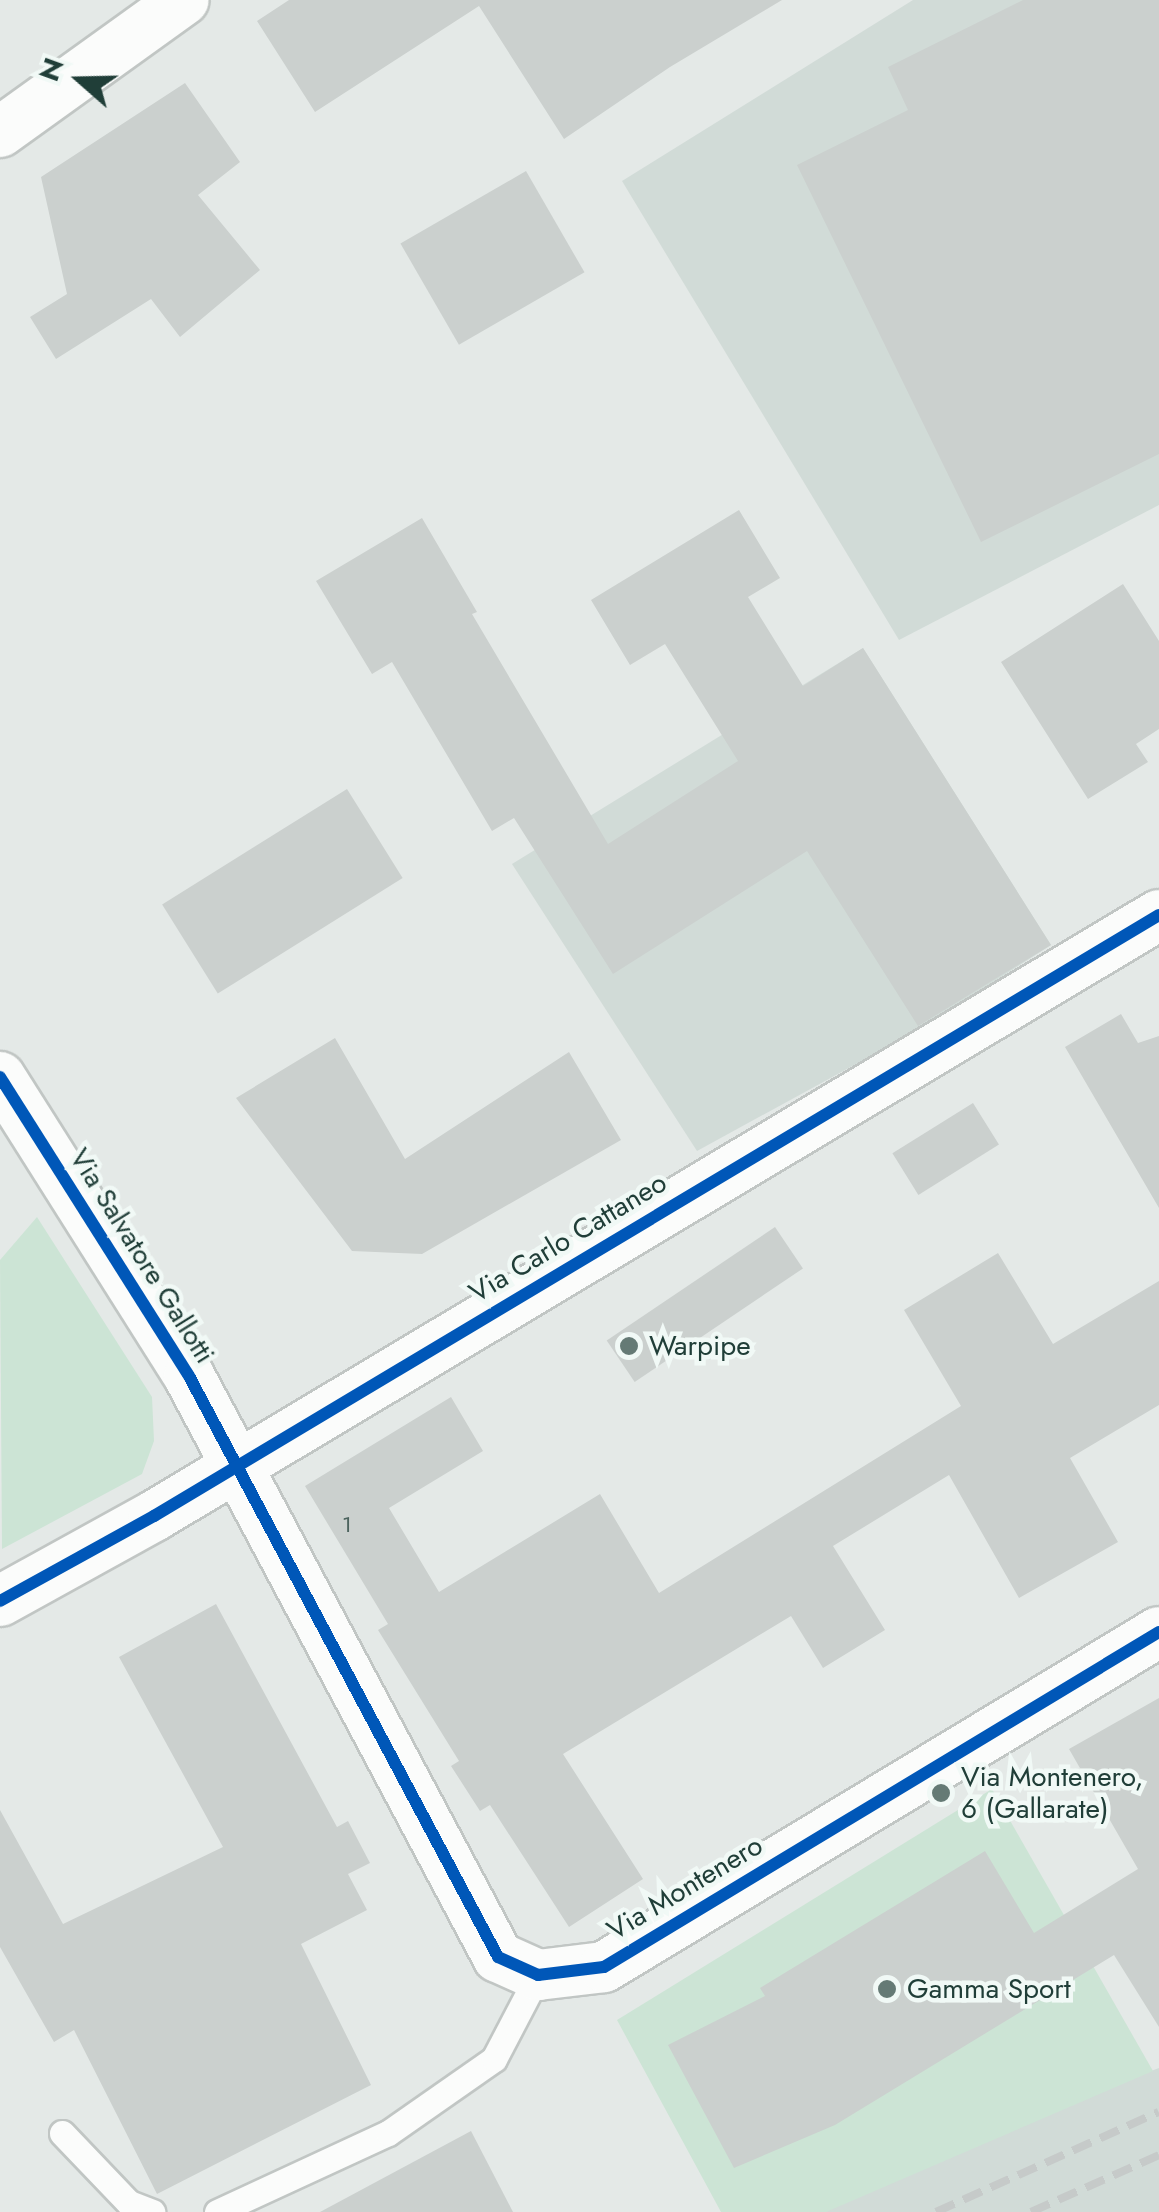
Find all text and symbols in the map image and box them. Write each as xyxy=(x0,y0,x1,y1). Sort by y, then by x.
north arrow xyxy=(30,30,130,130)
text: N xyxy=(28,52,74,87)
street label: Via Salvatore Gallotti xyxy=(62,1142,222,1370)
street label: Via Carlo Cattaneo xyxy=(463,1166,673,1310)
place label: Warpipe xyxy=(649,1329,751,1363)
marker: Warpipe xyxy=(618,1335,640,1357)
house number: 1 xyxy=(342,1512,352,1538)
place label: Via Montenero, 6 (Gallarate) xyxy=(961,1760,1143,1826)
marker: Via Montenero, 6 (Gallarate) xyxy=(930,1782,952,1804)
street label: Via Montenero xyxy=(601,1829,769,1947)
place label: Gamma Sport xyxy=(907,1972,1071,2006)
marker: Gamma Sport xyxy=(876,1978,898,2000)

